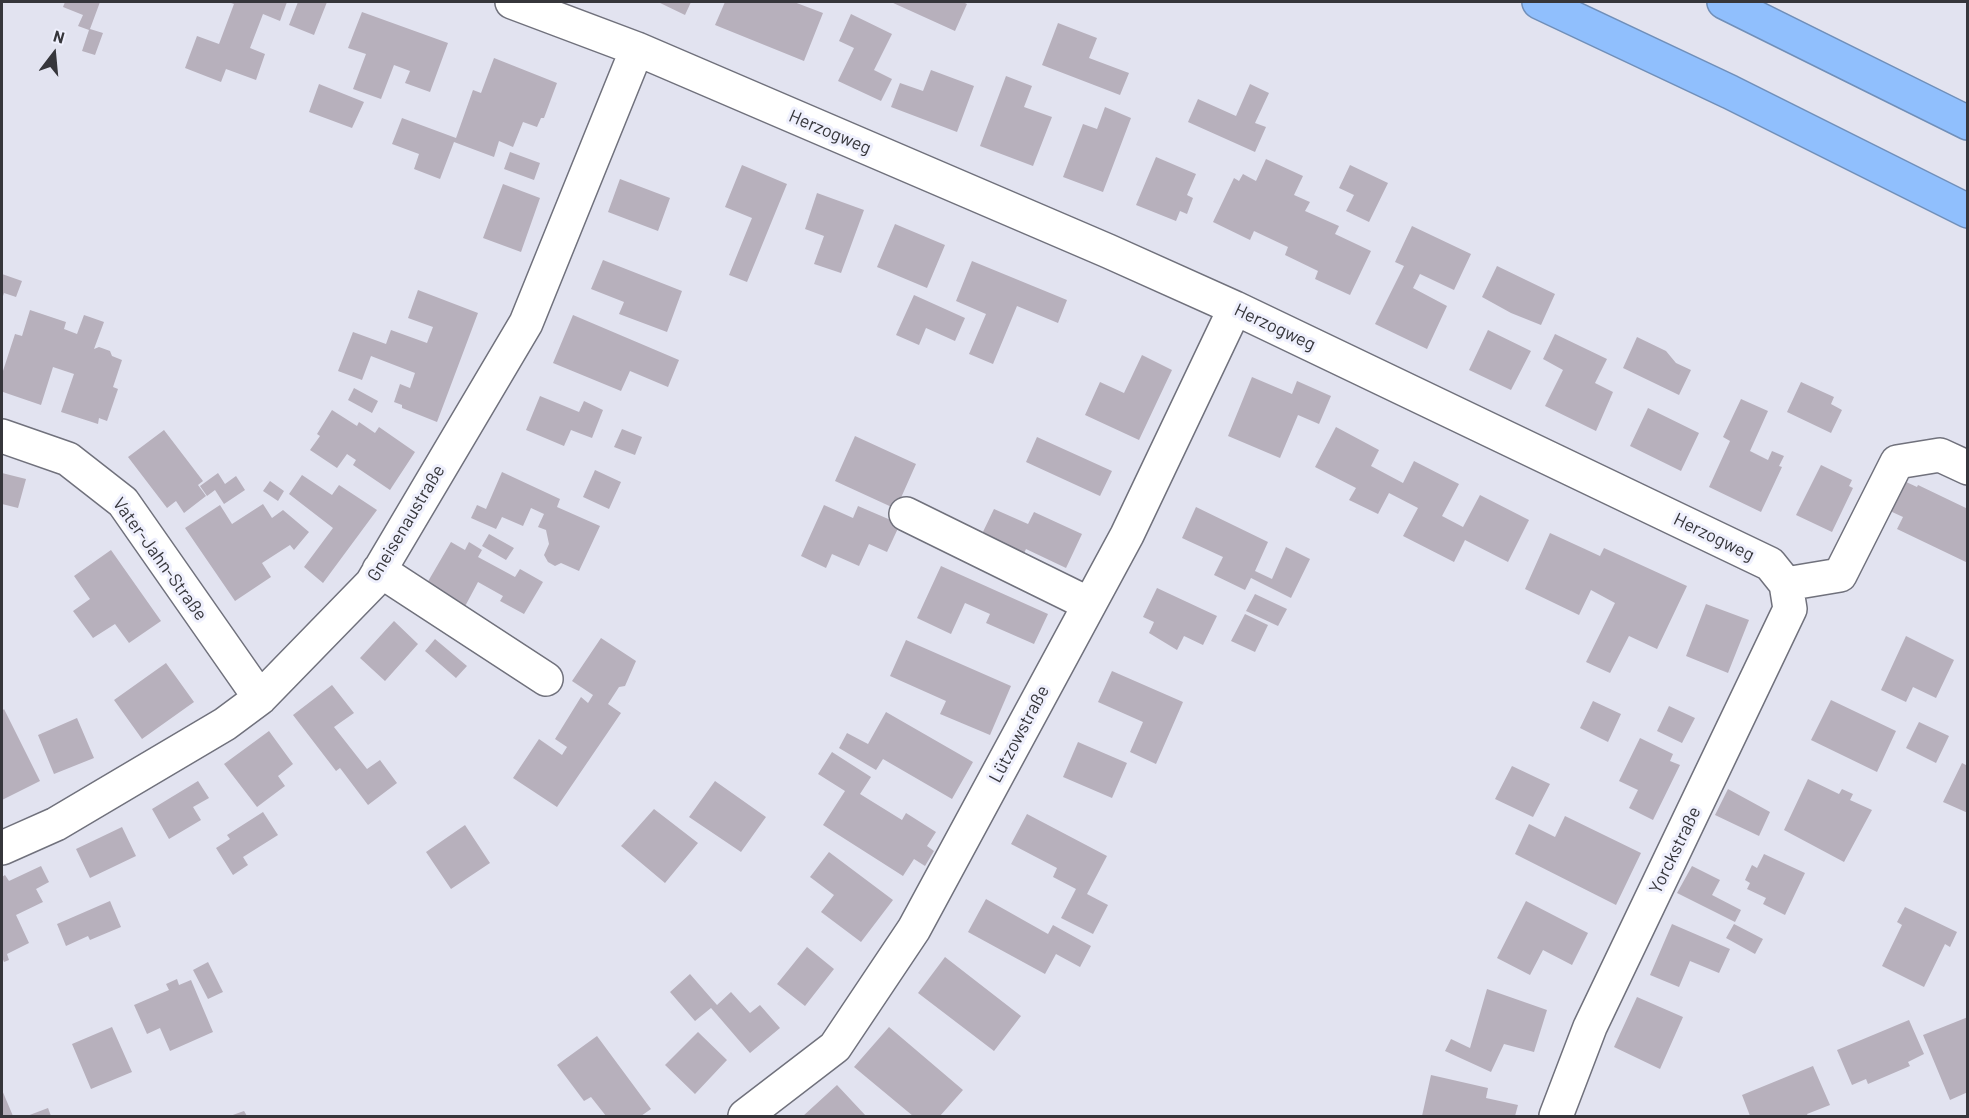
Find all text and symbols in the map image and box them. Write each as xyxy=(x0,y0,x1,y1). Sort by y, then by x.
north arrow xyxy=(24,24,84,84)
text: N xyxy=(51,26,67,47)
street label: Herzogweg xyxy=(786,105,874,159)
street label: Herzogweg xyxy=(1231,299,1319,355)
street label: Gneisenaustraße xyxy=(363,461,449,585)
street label: Vater-Jahn-Straße xyxy=(108,493,212,625)
street label: Herzogweg xyxy=(1670,508,1758,566)
street label: Lützowstraße xyxy=(984,682,1054,786)
street label: Yorckstraße xyxy=(1645,803,1705,897)

